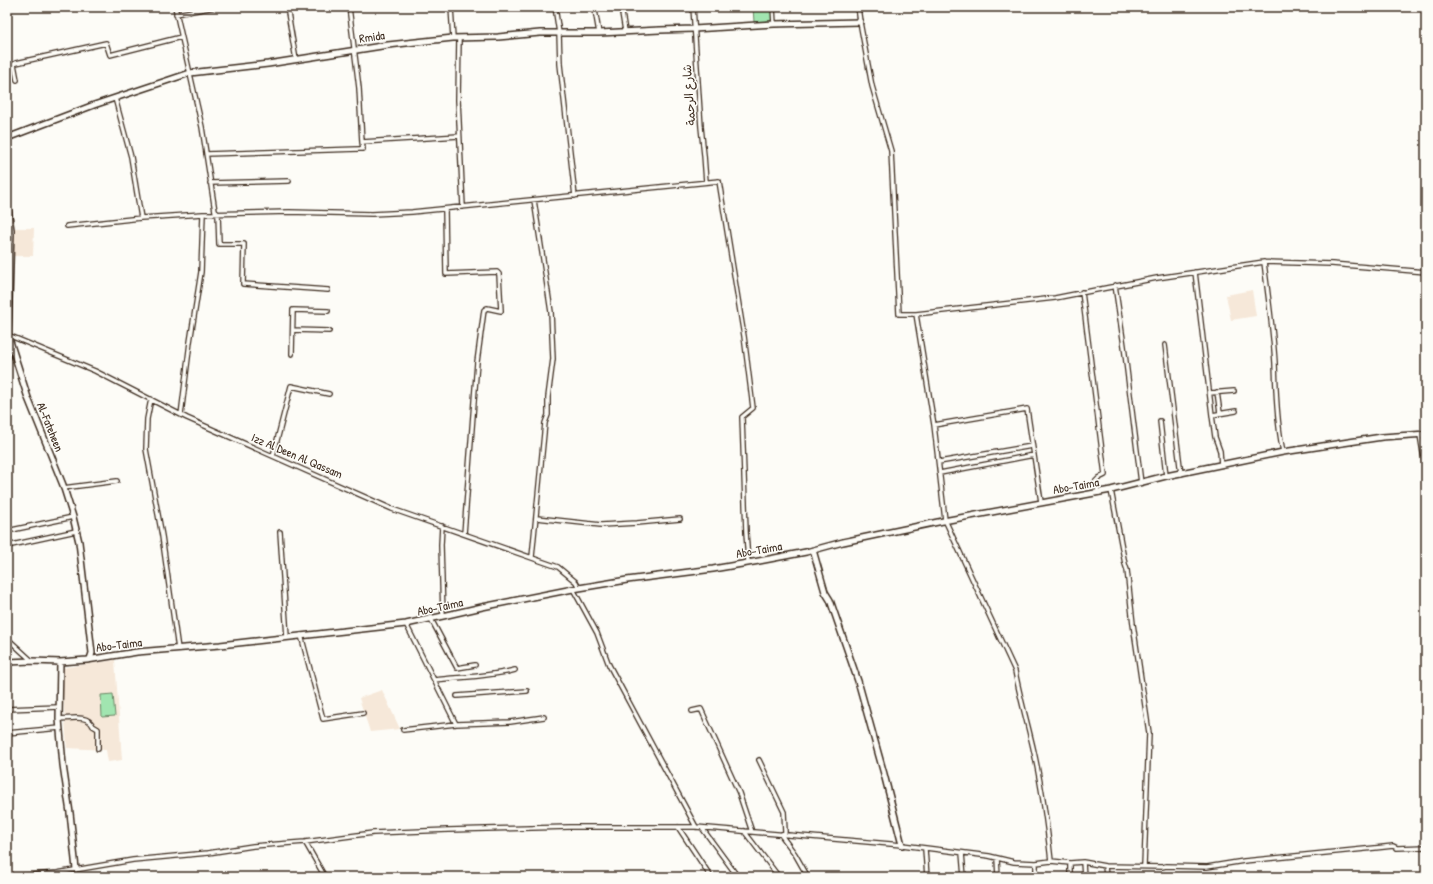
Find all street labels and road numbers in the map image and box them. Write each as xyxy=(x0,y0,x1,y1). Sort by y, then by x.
street label: Rmida xyxy=(358,26,386,47)
street label: شارع الرحمة xyxy=(678,64,700,126)
street label: Al-Fateheen xyxy=(33,400,68,454)
street label: Izz Al Deen Al Qassam xyxy=(249,429,345,482)
street label: Abo-Taima xyxy=(1052,473,1101,498)
street label: Abo-Taima xyxy=(735,537,784,562)
street label: Abo-Taima xyxy=(415,593,465,620)
street label: Abo-Taima xyxy=(95,633,143,656)

